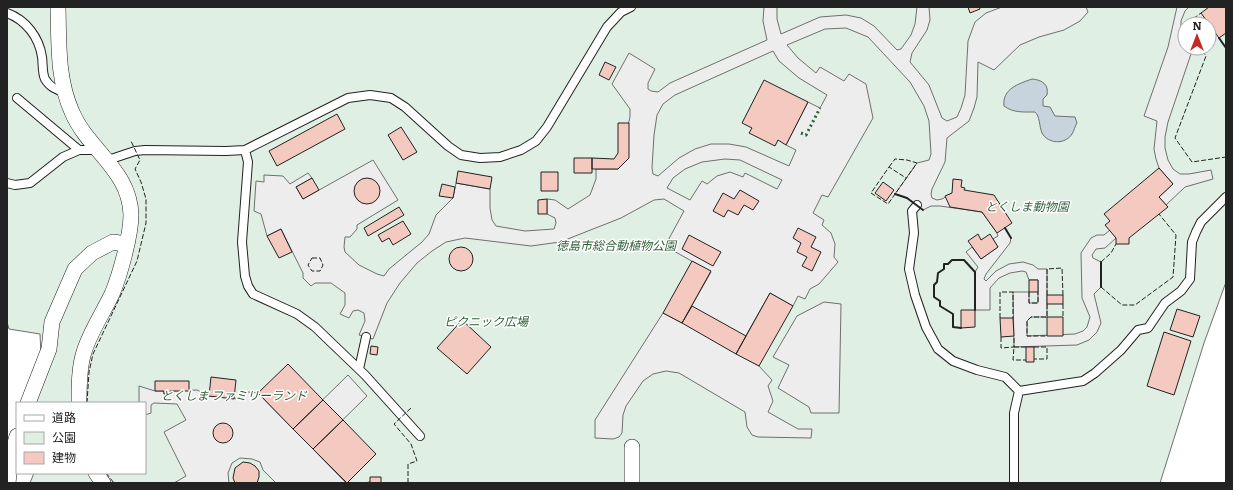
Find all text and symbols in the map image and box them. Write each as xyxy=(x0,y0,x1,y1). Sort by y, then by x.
north arrow xyxy=(1177,16,1217,56)
text: N xyxy=(1192,17,1202,33)
park label: とくしま動物園 xyxy=(985,197,1071,215)
park label: 徳島市総合動植物公園 xyxy=(556,236,678,254)
park label: ピクニック広場 xyxy=(444,312,530,330)
park label: とくしま ファミリーランド xyxy=(161,386,308,404)
legend xyxy=(16,402,146,474)
text: 道路 xyxy=(52,408,76,426)
text: 公園 xyxy=(52,428,76,446)
text: 建物 xyxy=(52,448,76,466)

